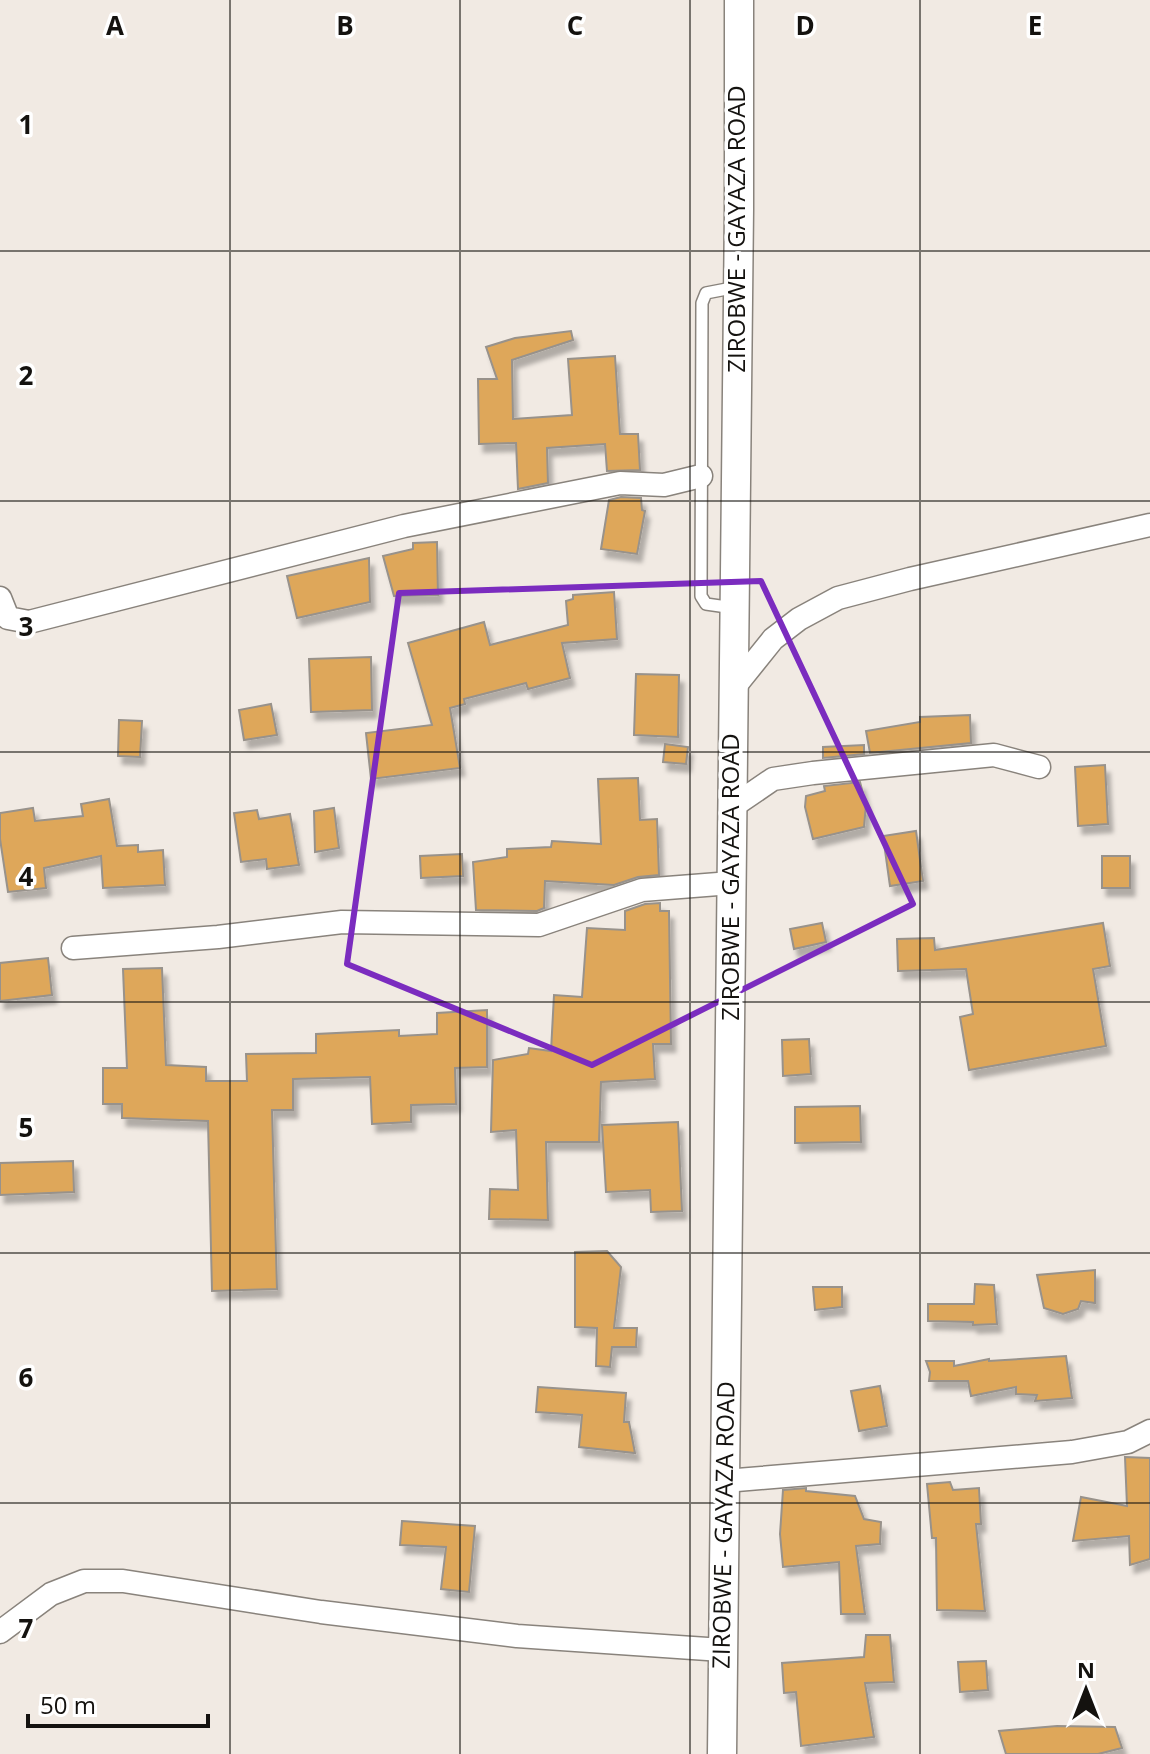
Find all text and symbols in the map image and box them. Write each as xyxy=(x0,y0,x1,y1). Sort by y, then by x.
text: A xyxy=(106,7,124,43)
text: B xyxy=(336,7,354,43)
text: C xyxy=(567,7,583,43)
text: D xyxy=(795,7,815,43)
text: E xyxy=(1028,7,1042,43)
street label: ZIROBWE - GAYAZA ROAD xyxy=(719,85,752,373)
text: 1 xyxy=(19,106,33,142)
text: 2 xyxy=(19,357,34,393)
text: 3 xyxy=(19,608,33,644)
street label: ZIROBWE - GAYAZA ROAD xyxy=(713,733,746,1021)
text: 4 xyxy=(19,858,34,894)
text: 5 xyxy=(19,1109,33,1145)
text: 6 xyxy=(19,1359,34,1395)
street label: ZIROBWE - GAYAZA ROAD xyxy=(703,1381,742,1669)
text: 7 xyxy=(19,1610,34,1646)
north arrow xyxy=(1046,1650,1126,1730)
text: N xyxy=(1077,1654,1095,1684)
scale bar xyxy=(28,1678,208,1728)
text: 50 m xyxy=(40,1688,96,1721)

